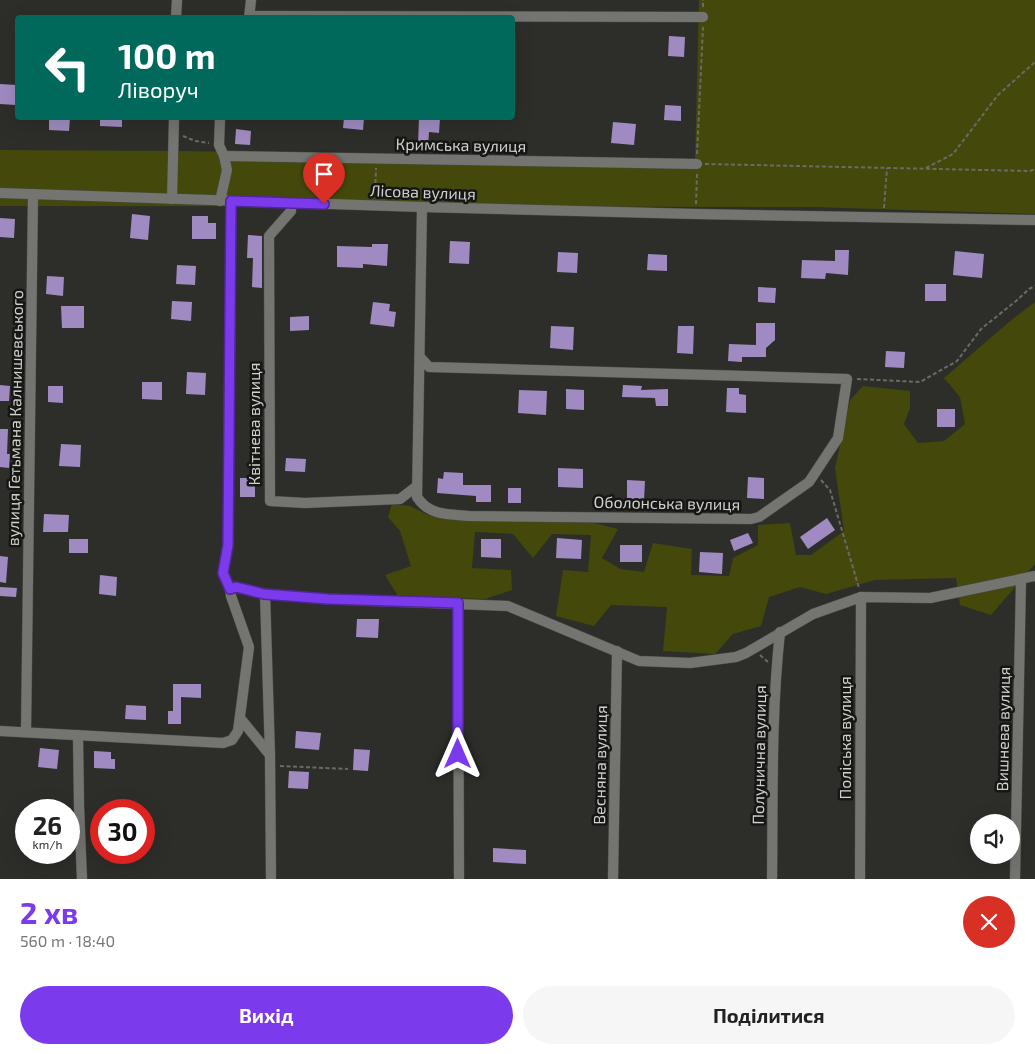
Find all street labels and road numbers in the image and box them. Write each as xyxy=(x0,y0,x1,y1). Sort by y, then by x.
street label: Кримська вулиця xyxy=(396,134,526,156)
street label: Лісова вулиця xyxy=(370,180,476,204)
street label: вулиця Гетьмана Калнишевського xyxy=(3,290,27,546)
street label: Квітнева вулиця xyxy=(244,363,264,485)
street label: Оболонська вулиця xyxy=(593,492,741,514)
street label: Вишнева вулиця xyxy=(992,666,1014,792)
street label: Поліська вулиця xyxy=(835,676,855,800)
street label: Полунична вулиця xyxy=(748,685,770,825)
street label: Весняна вулиця xyxy=(589,705,611,825)

